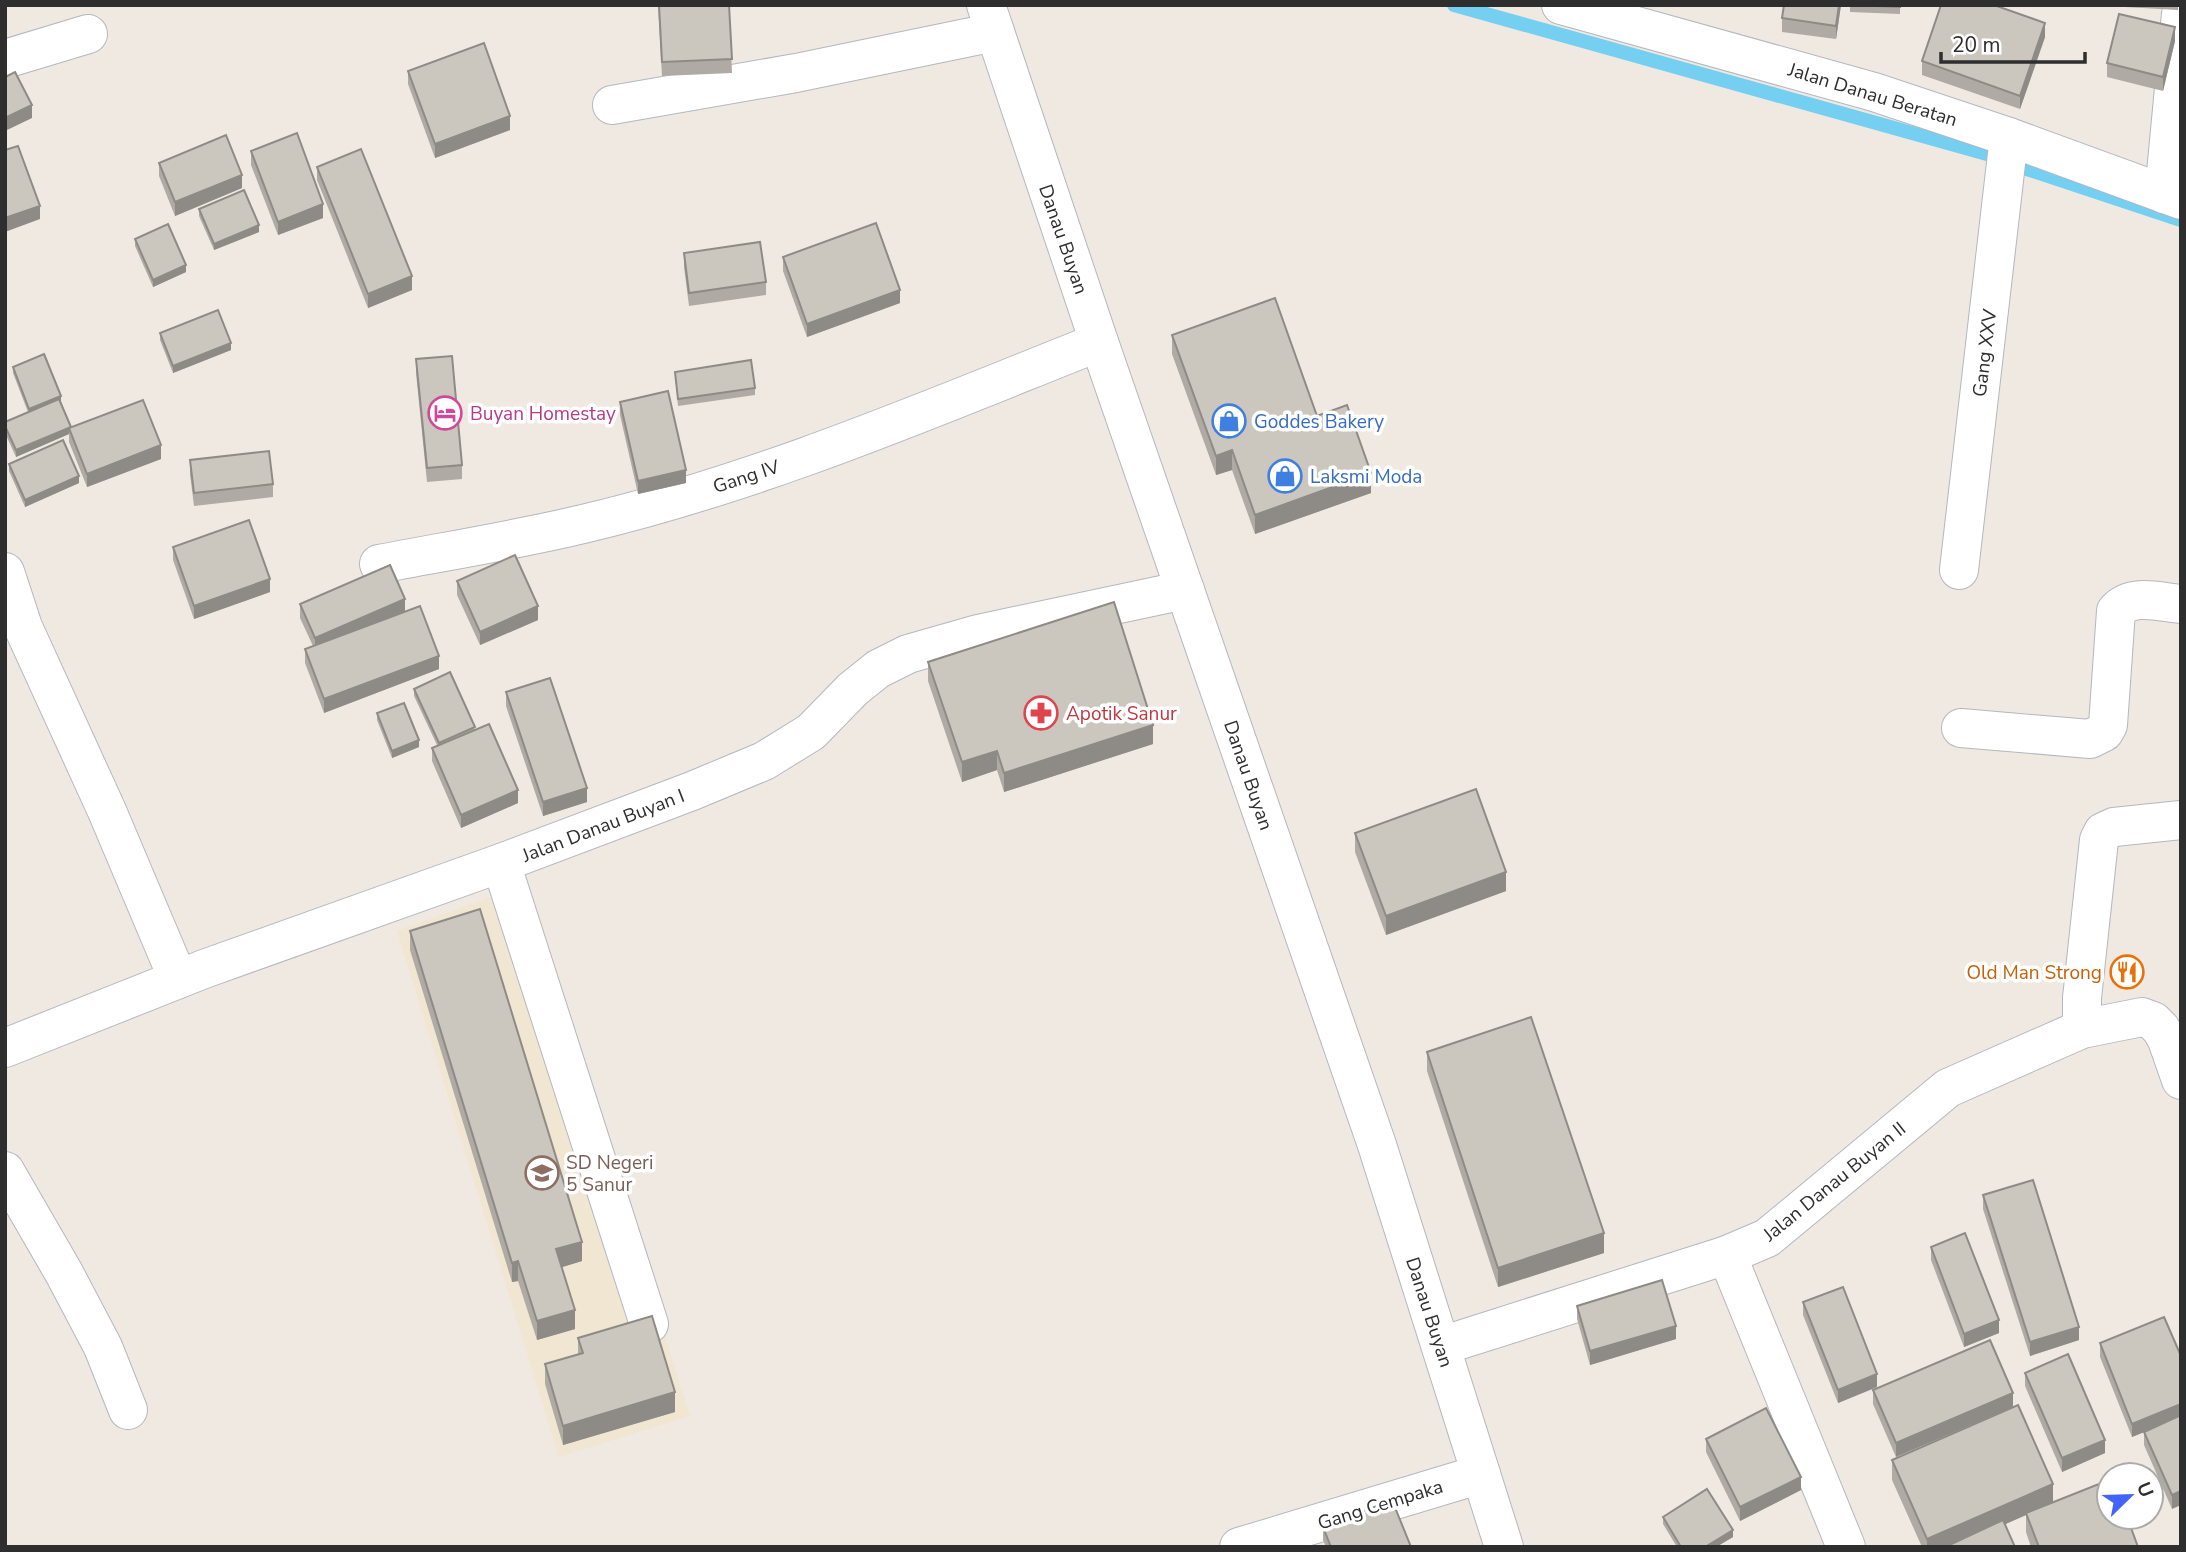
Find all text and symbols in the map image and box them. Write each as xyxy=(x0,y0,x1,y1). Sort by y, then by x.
scale bar xyxy=(1941,21,2084,65)
text: 20 m xyxy=(1952,31,2001,59)
street label: Jalan Danau Beratan xyxy=(1784,57,1960,133)
street label: Danau Buyan xyxy=(1032,181,1094,298)
street label: Gang XXV xyxy=(1967,307,2003,398)
hotel icon: Buyan Homestay xyxy=(426,394,464,432)
place label: Buyan Homestay xyxy=(470,401,616,427)
shop icon: Goddes Bakery xyxy=(1210,402,1248,440)
place label: Goddes Bakery xyxy=(1254,409,1384,435)
street label: Gang IV xyxy=(710,454,784,500)
shop icon: Laksmi Moda xyxy=(1266,457,1304,495)
place label: Laksmi Moda xyxy=(1310,464,1422,490)
pharmacy icon: Apotik Sanur xyxy=(1022,694,1060,732)
place label: Apotik Sanur xyxy=(1066,701,1177,727)
street label: Danau Buyan xyxy=(1217,717,1279,834)
street label: Jalan Danau Buyan I xyxy=(518,783,688,869)
restaurant icon: Old Man Strong xyxy=(2108,953,2146,991)
place label: Old Man Strong xyxy=(1966,960,2102,986)
street label: Jalan Danau Buyan II xyxy=(1757,1116,1911,1248)
place label: SD Negeri 5 Sanur xyxy=(566,1150,653,1198)
school or university icon: SD Negeri 5 Sanur xyxy=(523,1154,561,1192)
street label: Danau Buyan xyxy=(1399,1254,1459,1371)
north arrow xyxy=(2095,1461,2165,1531)
street label: Gang Cempaka xyxy=(1314,1474,1446,1536)
text: U xyxy=(2130,1478,2159,1501)

